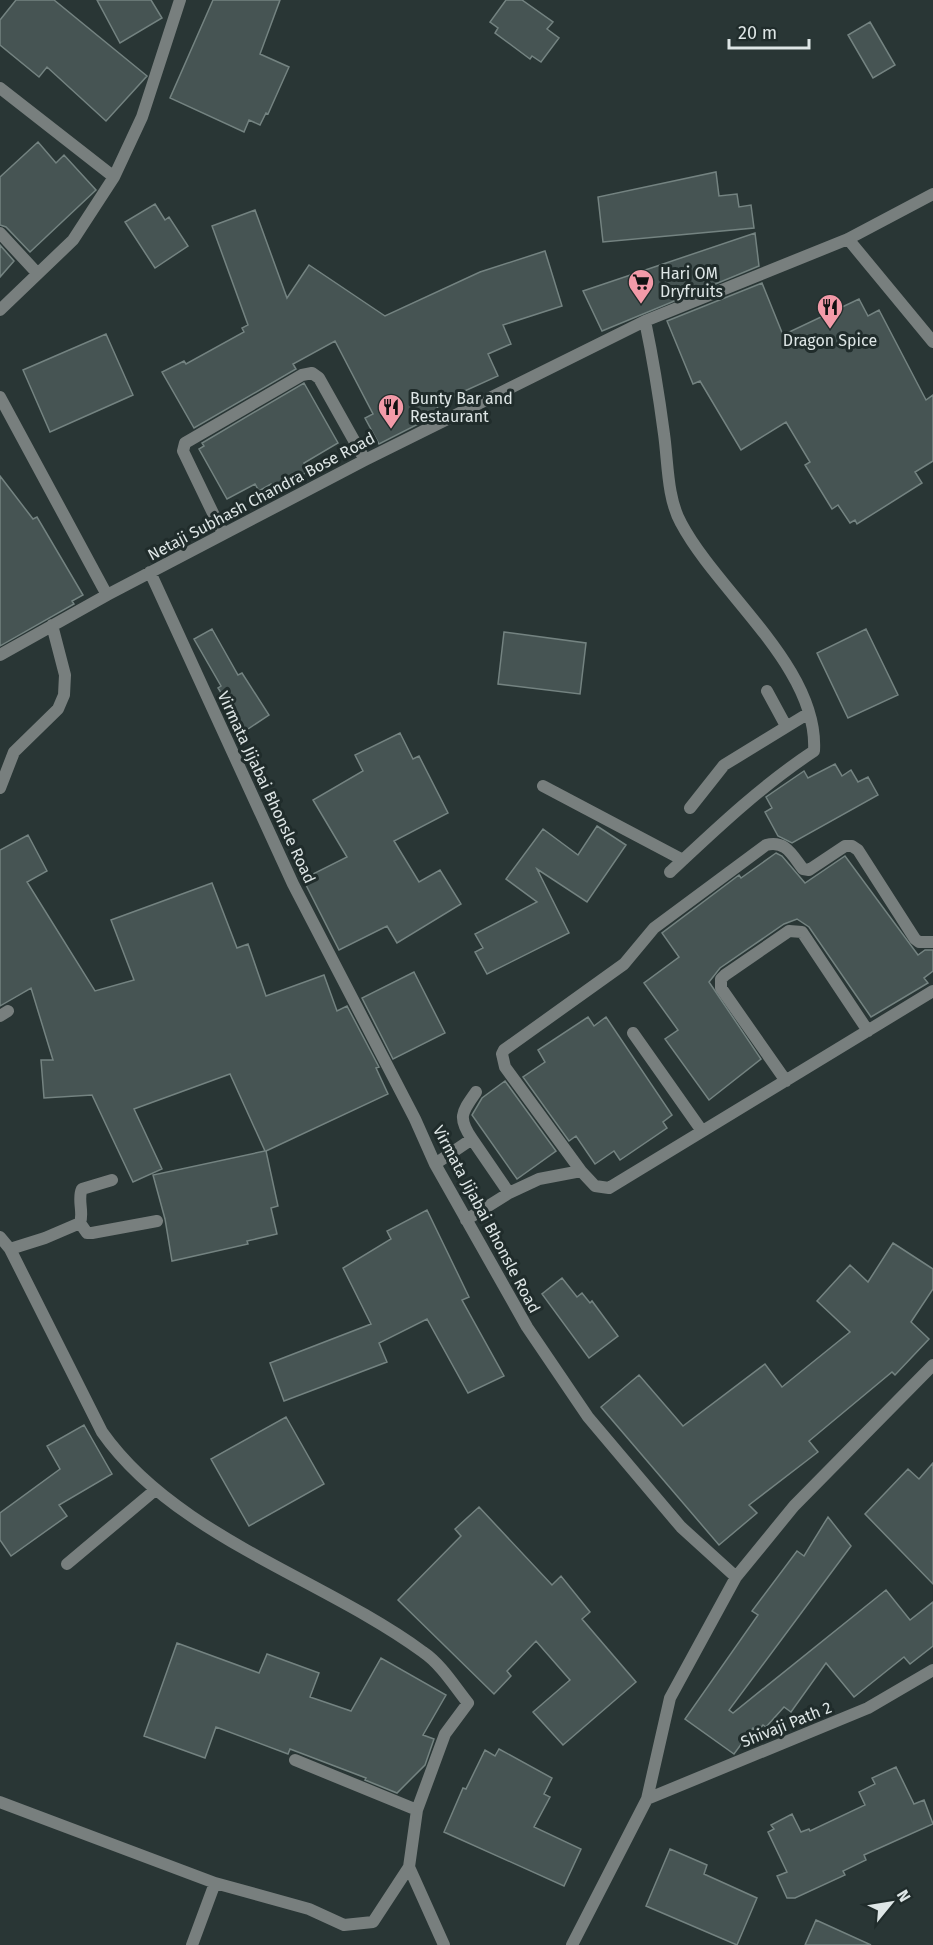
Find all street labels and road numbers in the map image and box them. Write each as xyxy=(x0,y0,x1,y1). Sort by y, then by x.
street label: Netaji Subhash Chandra Bose Road xyxy=(144,428,378,565)
street label: Virmata Jijabai Bhonsle Road xyxy=(214,688,319,886)
street label: Virmata Jijabai Bhonsle Road xyxy=(429,1122,544,1316)
street label: Shivaji Path 2 xyxy=(738,1698,835,1751)

